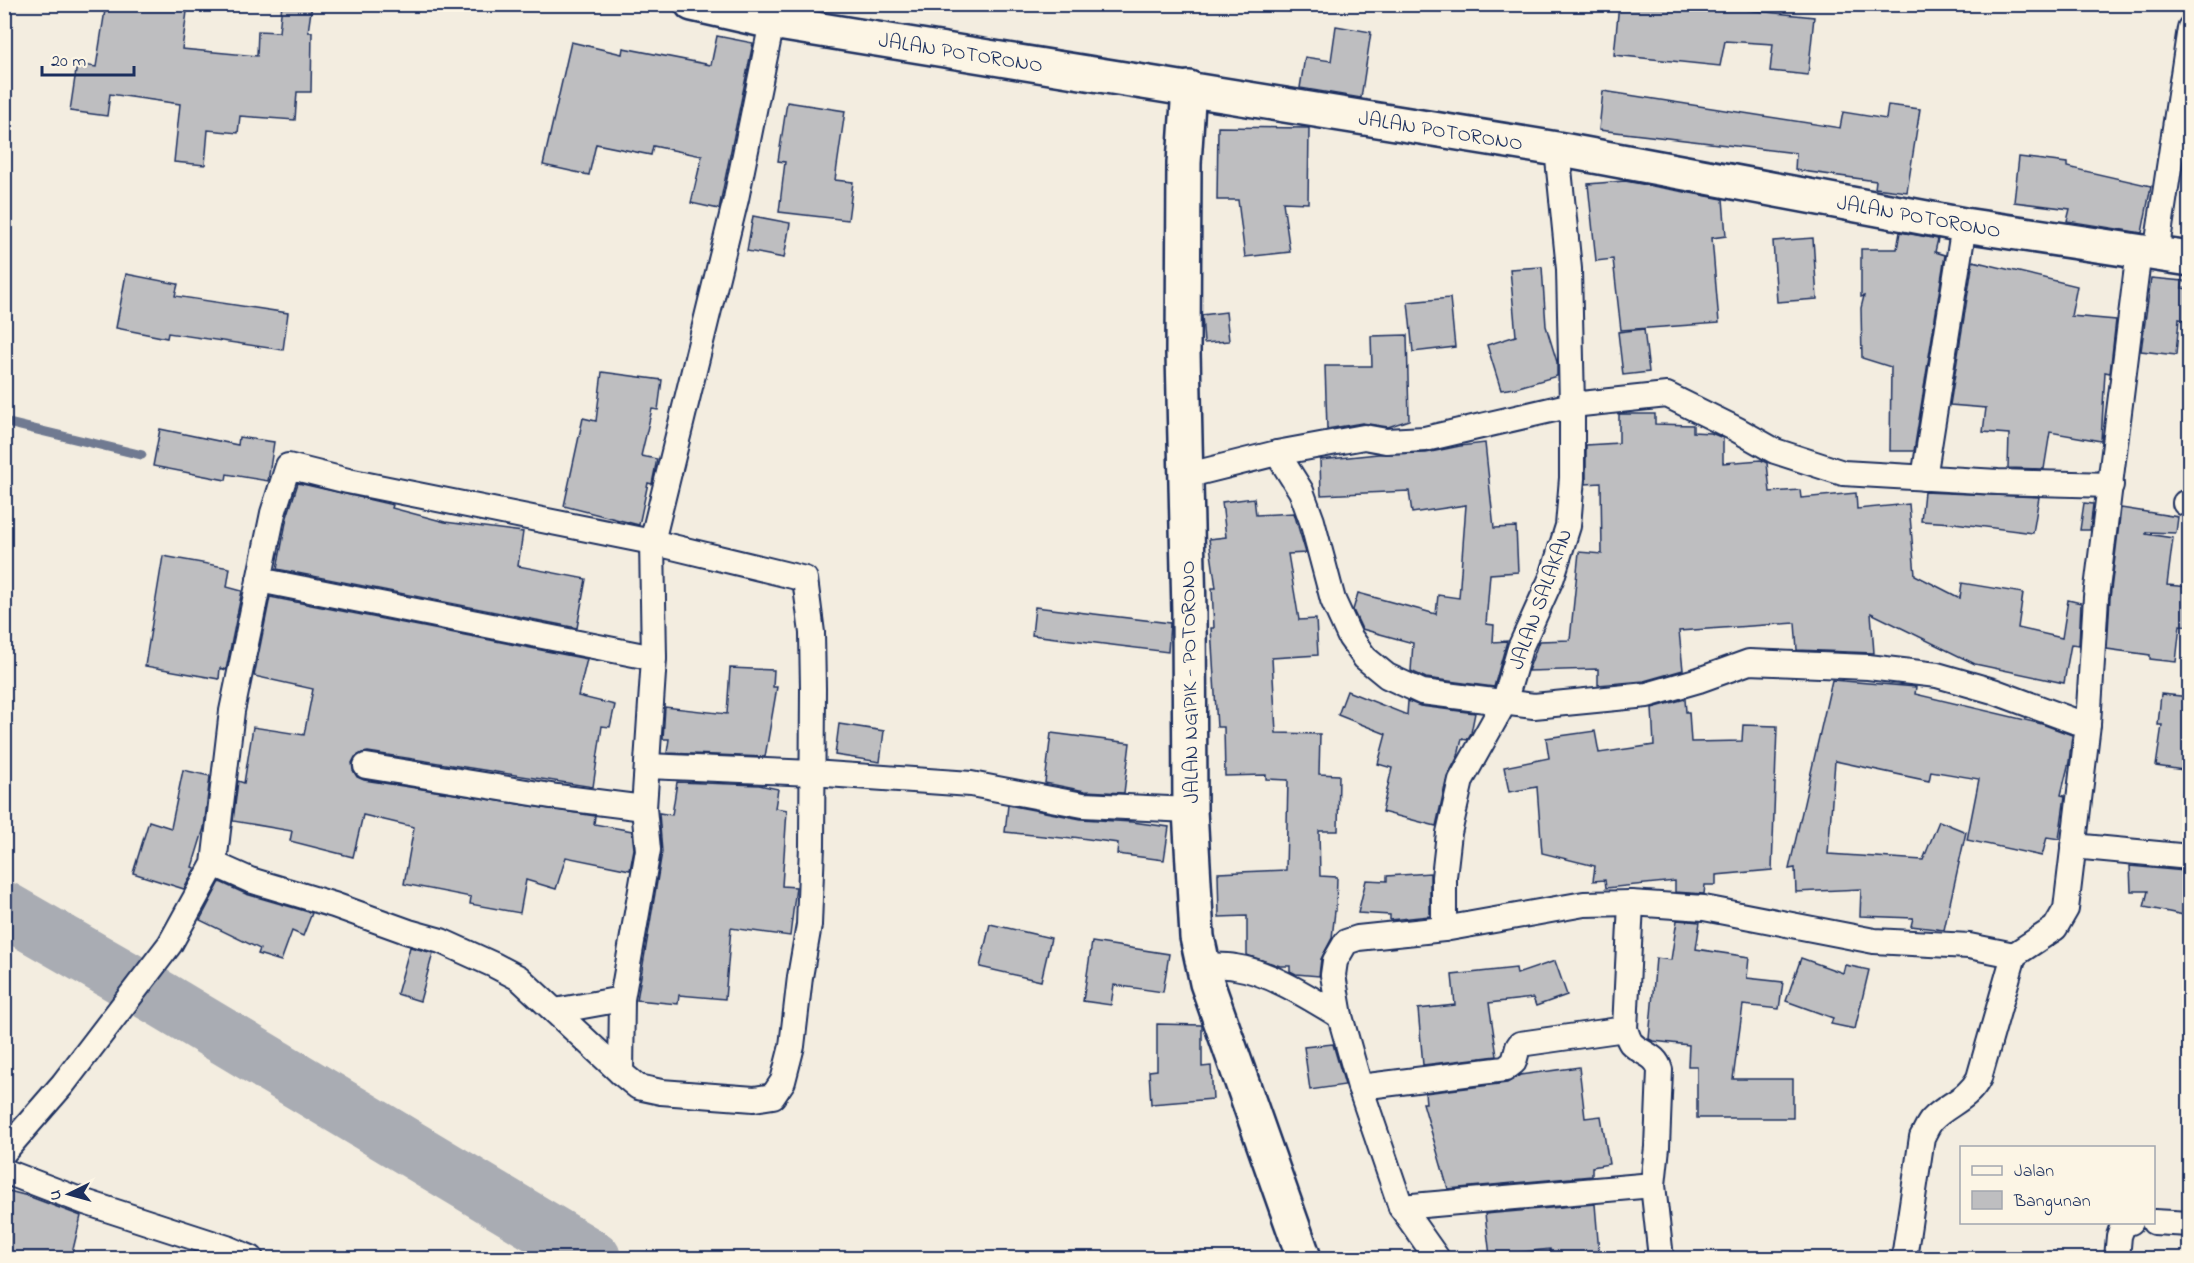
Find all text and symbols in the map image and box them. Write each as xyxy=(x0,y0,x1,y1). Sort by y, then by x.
street label: JALAN POTORONO xyxy=(876,26,1045,82)
scale bar xyxy=(42,39,134,77)
text: 20 m xyxy=(51,49,86,75)
street label: JALAN POTORONO xyxy=(1356,104,1525,160)
street label: JALAN POTORONO xyxy=(1834,189,2003,247)
street label: JALAN SALAKAN xyxy=(1503,525,1581,674)
street label: JALAN NGIPIK - POTORONO xyxy=(1174,560,1208,804)
legend xyxy=(1960,1146,2155,1224)
text: Jalan xyxy=(2014,1159,2054,1185)
north arrow xyxy=(39,1164,99,1224)
text: U xyxy=(44,1189,68,1201)
text: Bangunan xyxy=(2013,1189,2091,1216)

